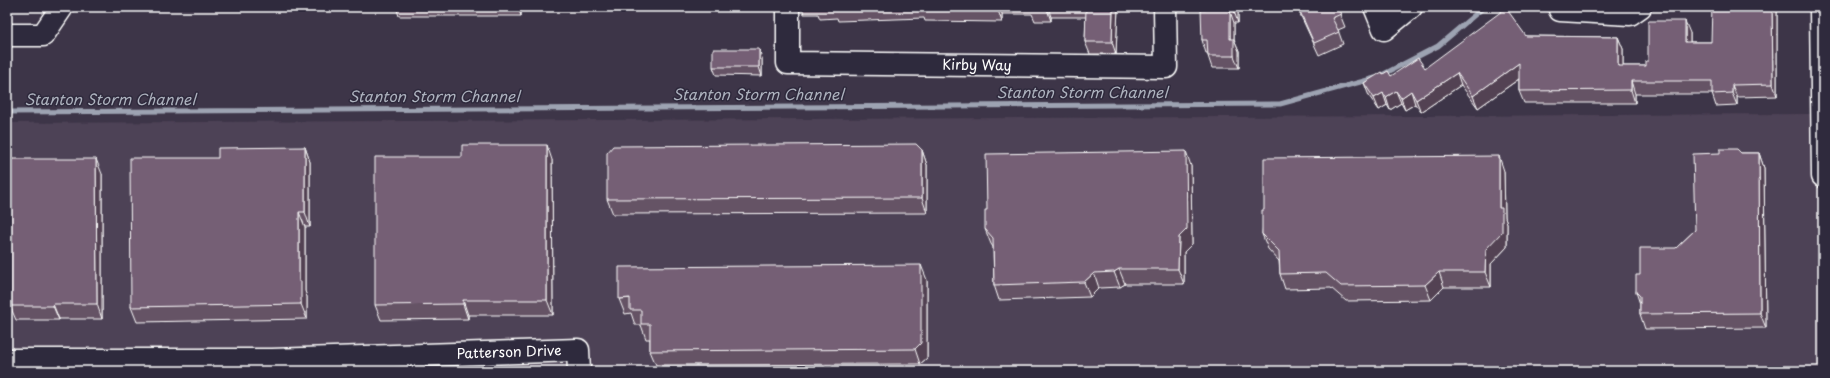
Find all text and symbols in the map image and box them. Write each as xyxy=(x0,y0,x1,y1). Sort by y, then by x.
street label: Kirby Way xyxy=(942,53,1012,76)
water label: Stanton Storm Channel xyxy=(996,80,1170,103)
water label: Stanton Storm Channel xyxy=(672,82,846,105)
water label: Stanton Storm Channel xyxy=(348,84,522,107)
water label: Stanton Storm Channel xyxy=(24,87,198,110)
street label: Patterson Drive xyxy=(456,339,562,364)

